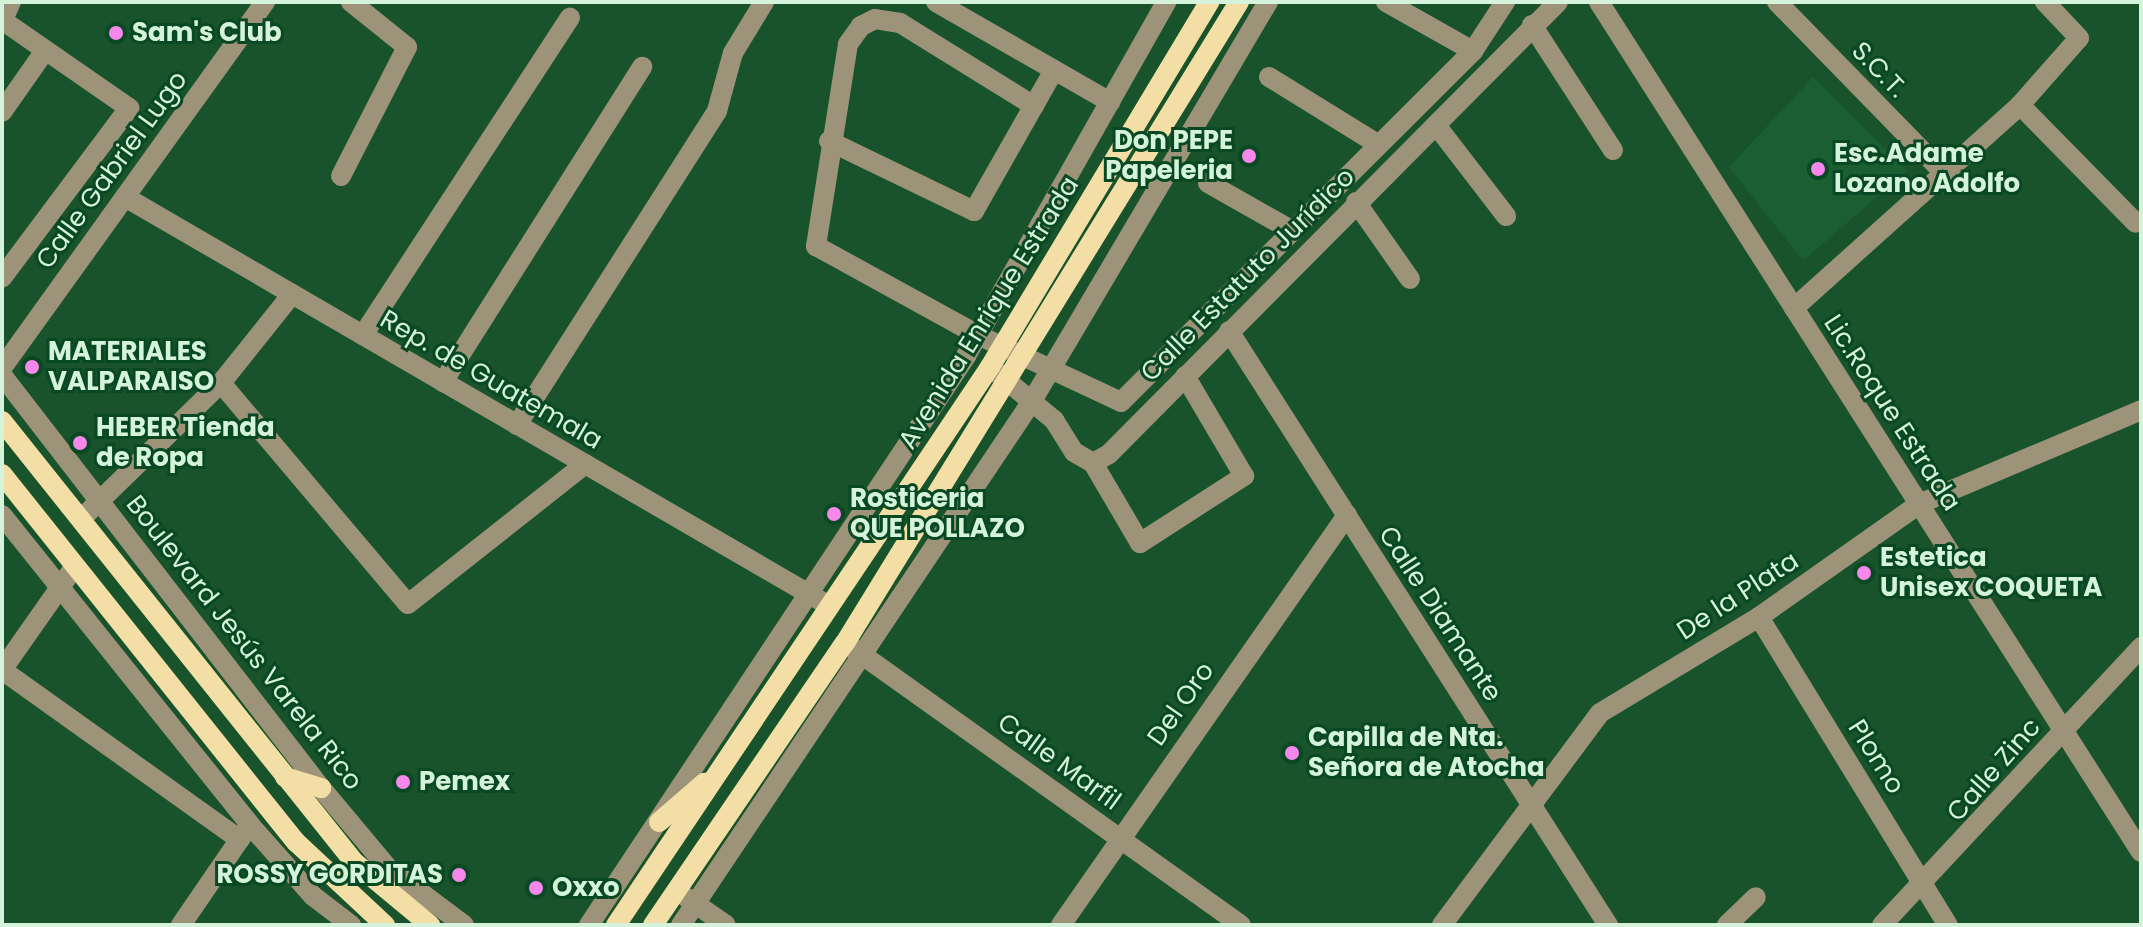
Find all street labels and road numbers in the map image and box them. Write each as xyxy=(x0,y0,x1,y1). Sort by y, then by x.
street label: S.C.T. xyxy=(1845,36,1913,104)
street label: Calle Gabriel Lugo xyxy=(30,65,194,275)
street label: Calle Estatuto Jurídico xyxy=(1135,162,1361,388)
street label: Avenida Enrique Estrada xyxy=(892,171,1086,455)
street label: Rep. de Guatemala xyxy=(375,304,607,456)
street label: Lic.Roque Estrada xyxy=(1817,309,1967,517)
street label: Boulevard Jesús Varela Rico xyxy=(119,489,369,797)
street label: Calle Diamante xyxy=(1372,521,1508,707)
street label: De la Plata xyxy=(1671,545,1805,647)
street label: Del Oro xyxy=(1141,656,1221,752)
street label: Calle Marfil xyxy=(991,707,1127,817)
street label: Calle Zinc xyxy=(1941,712,2047,828)
street label: Plomo xyxy=(1841,714,1911,800)

